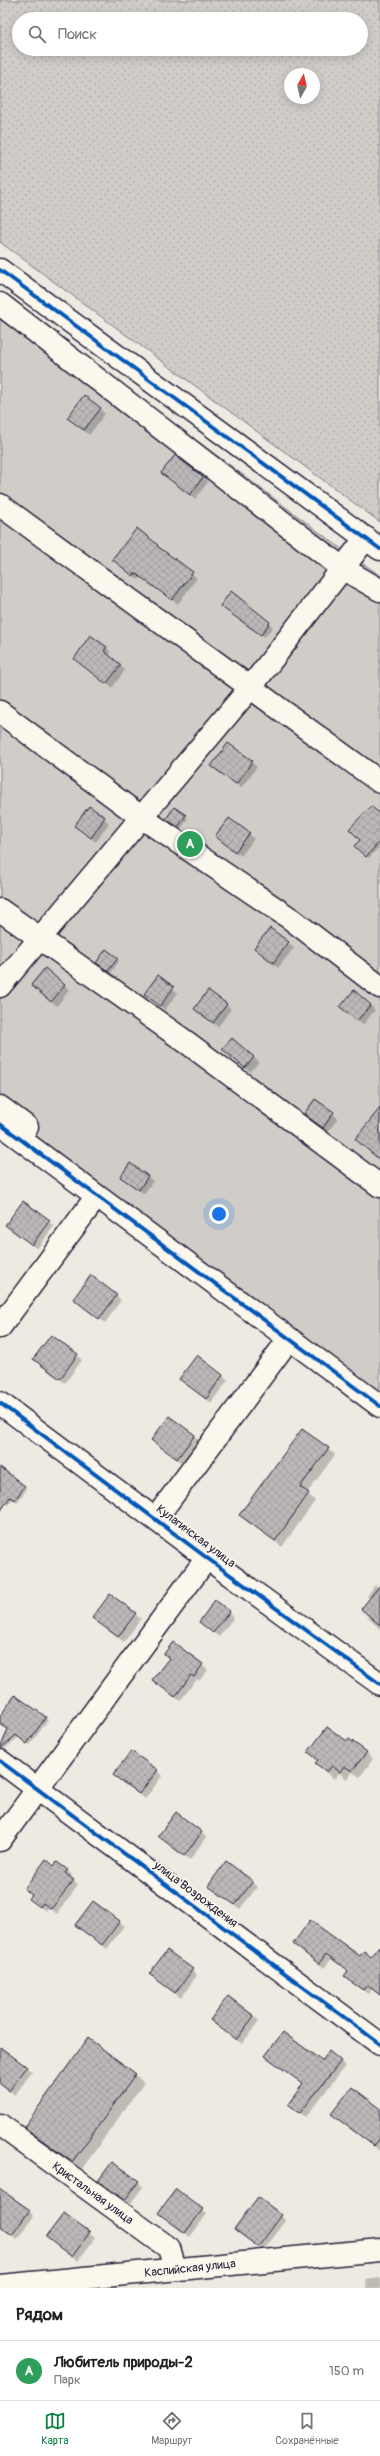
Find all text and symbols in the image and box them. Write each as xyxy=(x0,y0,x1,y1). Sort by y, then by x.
search box xyxy=(12,12,368,56)
icon: search xyxy=(26,23,48,45)
text: Поиск xyxy=(58,25,97,44)
north arrow xyxy=(284,68,320,104)
pin: A xyxy=(177,829,203,859)
your location xyxy=(209,1204,229,1224)
street label: Кулагинская улица xyxy=(153,1502,239,1571)
street label: улица Возрождения xyxy=(150,1857,241,1931)
street label: Кристальная улица xyxy=(49,2159,137,2228)
street label: Каспийская улица xyxy=(144,2256,237,2281)
text: Рядом xyxy=(16,2304,63,2325)
text: Любитель природы-2 xyxy=(54,2353,193,2372)
text: A xyxy=(25,2363,33,2379)
text: 150 m xyxy=(329,2363,364,2379)
text: Парк xyxy=(54,2372,81,2388)
tab: Карта xyxy=(41,2410,69,2447)
tab: Маршрут xyxy=(151,2410,193,2447)
tab: Сохранённые xyxy=(275,2410,339,2447)

